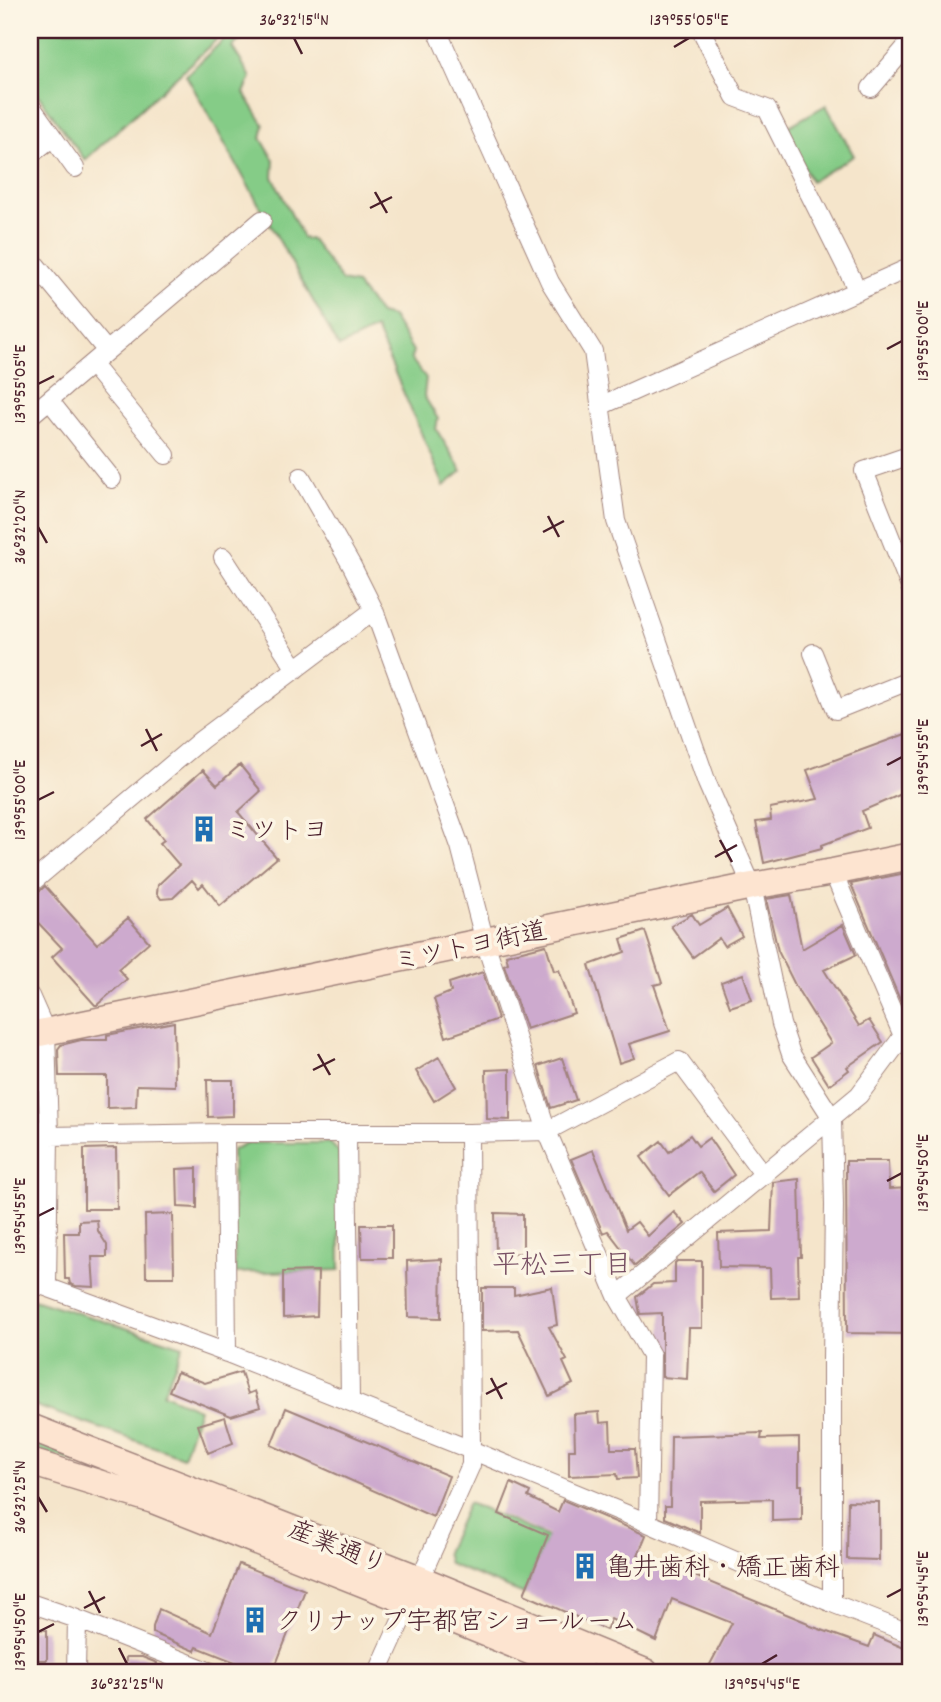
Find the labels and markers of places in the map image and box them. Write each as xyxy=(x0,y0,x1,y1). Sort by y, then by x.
building icon: ミツトヨ xyxy=(189,814,219,844)
place label: ミツトヨ xyxy=(225,814,329,851)
building icon: 亀井歯科・矯正歯科 xyxy=(570,1551,600,1581)
place label: 亀井歯科・矯正歯科 xyxy=(606,1551,840,1588)
building icon: クリナップ宇都宮ショールーム xyxy=(240,1605,270,1635)
place label: クリナップ宇都宮ショールーム xyxy=(276,1605,637,1642)

